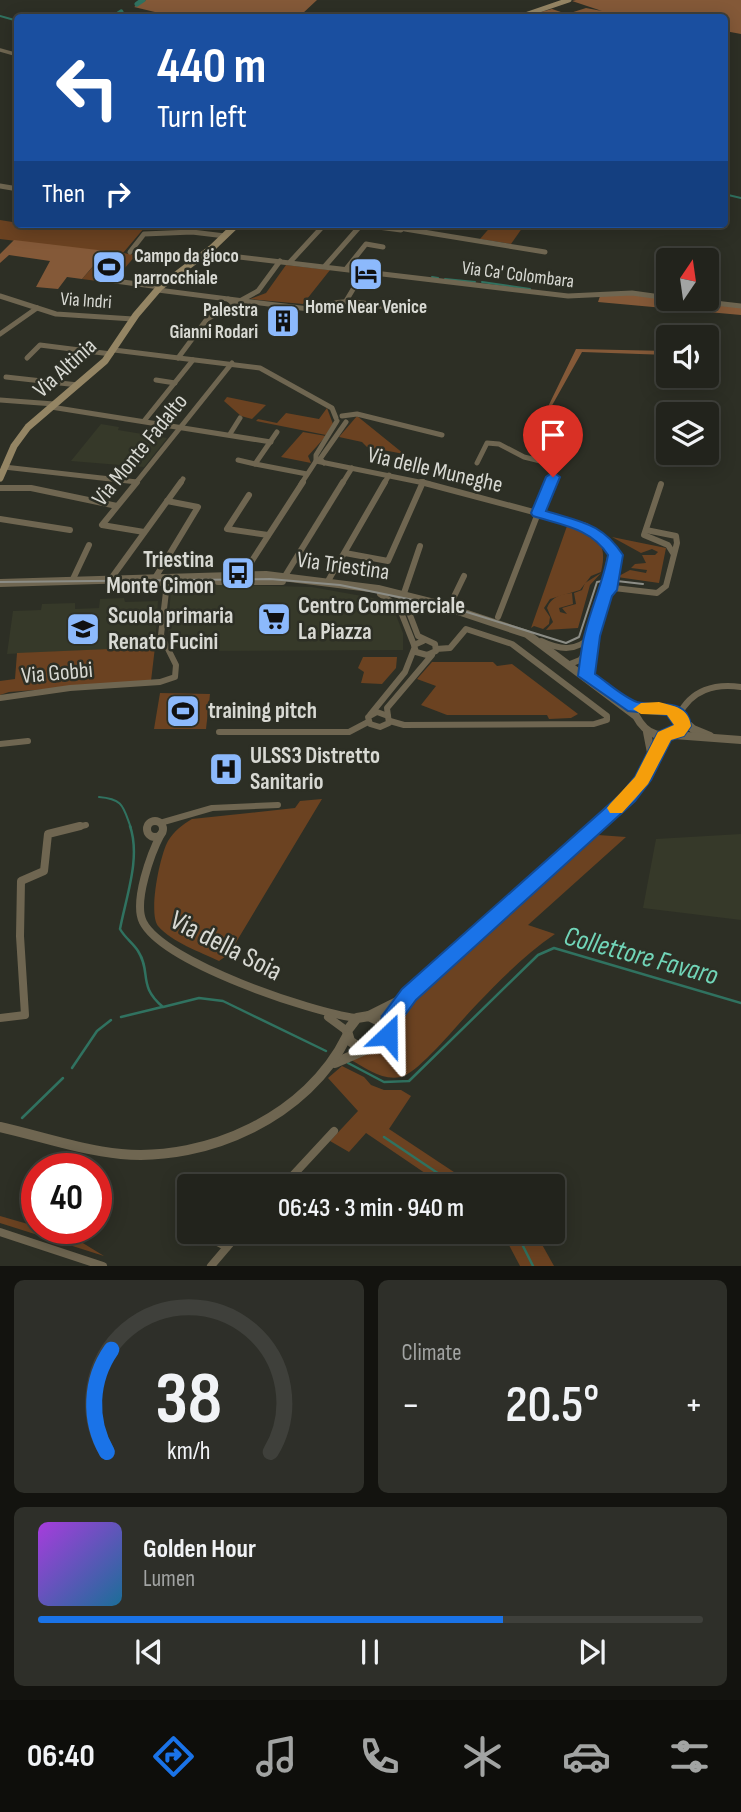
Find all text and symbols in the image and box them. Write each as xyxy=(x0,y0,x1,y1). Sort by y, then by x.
text: 440 m xyxy=(157,38,266,97)
icon: left xyxy=(42,42,133,133)
text: Turn left xyxy=(157,98,247,137)
icon: right xyxy=(99,175,137,213)
text: Then xyxy=(42,179,85,210)
place label: Campo da gioco parrocchiale xyxy=(134,245,239,290)
sports icon: Campo da gioco parrocchiale xyxy=(90,248,128,286)
north arrow xyxy=(656,248,719,312)
map controls xyxy=(656,248,719,465)
hotel icon: Home Near Venice xyxy=(347,255,385,293)
street label: Via Ca' Colombara xyxy=(461,257,575,293)
street label: Via Indri xyxy=(60,288,112,314)
place label: Home Near Venice xyxy=(305,296,427,319)
place label: Palestra Gianni Rodari xyxy=(169,299,258,344)
building icon: Palestra Gianni Rodari xyxy=(264,302,302,340)
button: sound xyxy=(656,325,719,388)
street label: Via Altinia xyxy=(27,332,103,404)
street label: Via Monte Fadalto xyxy=(86,388,194,512)
button: layers xyxy=(656,402,719,465)
pin xyxy=(523,405,583,477)
icon: arrive xyxy=(534,416,572,454)
street label: Via delle Muneghe xyxy=(365,441,505,499)
place label: Triestina Monte Cimon xyxy=(106,546,214,600)
street label: Via Triestina xyxy=(295,546,391,586)
bus stop icon: Triestina Monte Cimon xyxy=(219,554,257,592)
place label: Centro Commerciale La Piazza xyxy=(298,592,465,646)
supermarket icon: Centro Commerciale La Piazza xyxy=(255,600,293,638)
place label: Scuola primaria Renato Fucini xyxy=(108,602,233,656)
school or university icon: Scuola primaria Renato Fucini xyxy=(64,610,102,648)
street label: Via Gobbi xyxy=(20,656,94,690)
sports icon: training pitch xyxy=(164,692,202,730)
place label: training pitch xyxy=(208,697,317,725)
place label: ULSS3 Distretto Sanitario xyxy=(250,742,380,796)
hospital icon: ULSS3 Distretto Sanitario xyxy=(207,750,245,788)
street label: Via della Soia xyxy=(165,904,287,988)
water label: Collettore Favaro xyxy=(560,920,722,993)
position arrow xyxy=(351,998,425,1072)
speed limit sign: 40 xyxy=(21,1153,112,1244)
text: 06:43 · 3 min · 940 m xyxy=(278,1193,464,1224)
text: Climate xyxy=(402,1339,461,1367)
text: 38 xyxy=(155,1357,222,1445)
text: 20.5° xyxy=(505,1374,599,1437)
text: − xyxy=(402,1383,420,1428)
text: + xyxy=(684,1383,703,1428)
text: km/h xyxy=(167,1436,210,1467)
text: Golden Hour xyxy=(143,1534,256,1565)
text: Lumen xyxy=(143,1565,195,1593)
icon: previous xyxy=(130,1633,168,1671)
icon: pause xyxy=(351,1633,389,1671)
icon: next xyxy=(573,1633,611,1671)
icon: directions xyxy=(149,1732,198,1781)
icon: music xyxy=(252,1732,301,1781)
icon: phone xyxy=(355,1732,404,1781)
icon: climate xyxy=(458,1732,507,1781)
icon: car xyxy=(562,1732,611,1781)
icon: filters xyxy=(665,1732,714,1781)
text: 06:40 xyxy=(27,1737,95,1776)

